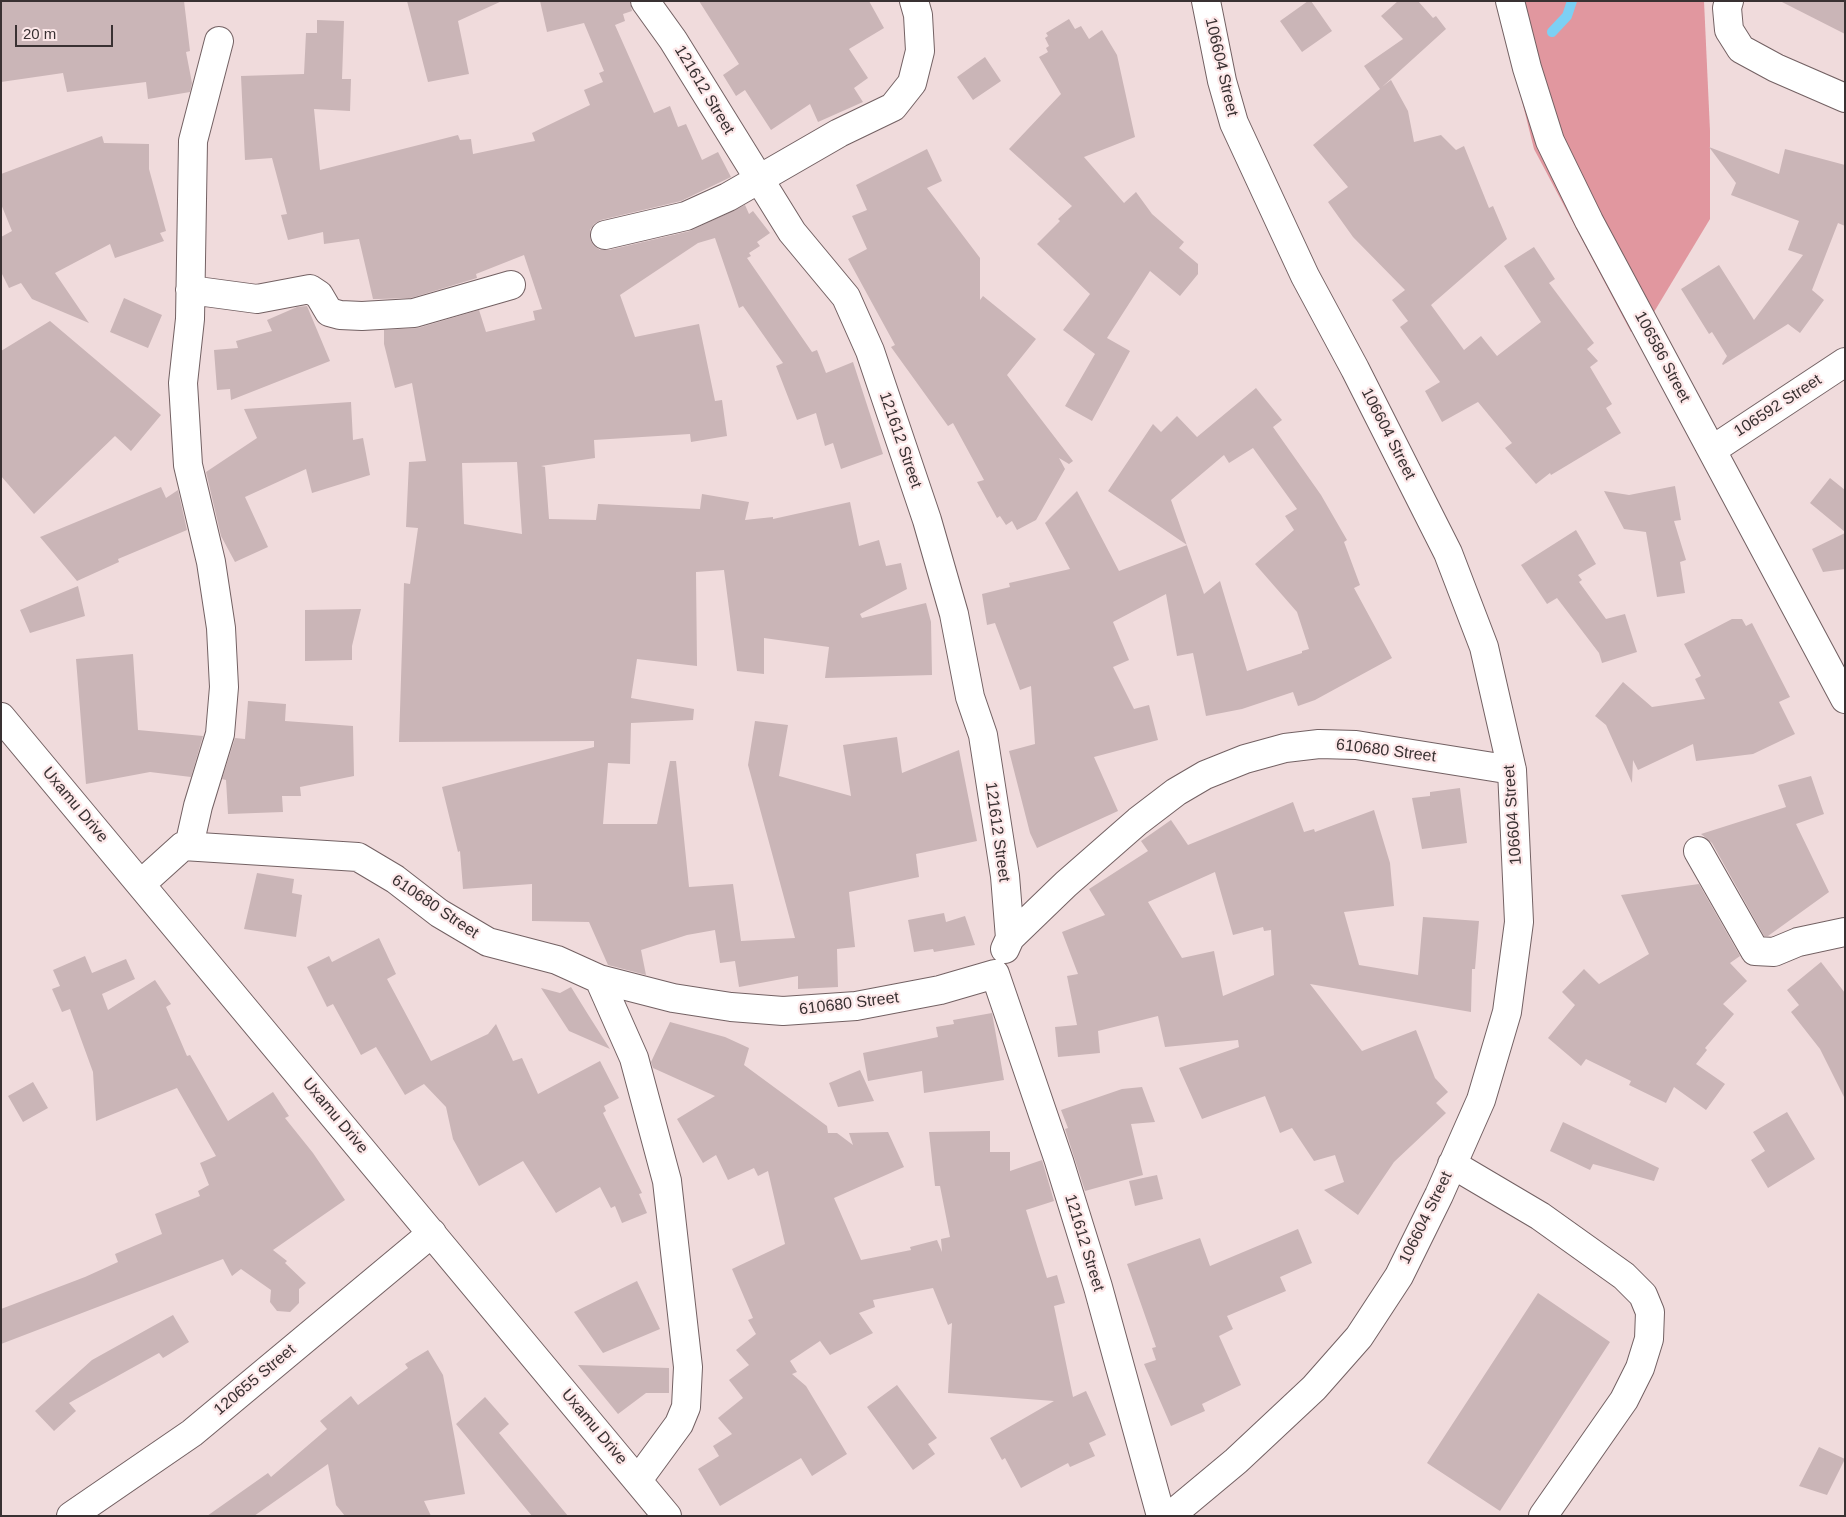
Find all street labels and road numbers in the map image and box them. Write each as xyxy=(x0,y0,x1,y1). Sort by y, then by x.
street label: 106604 Street xyxy=(1200,16,1242,118)
street label: 121612 Street xyxy=(670,42,738,138)
street label: 106586 Street xyxy=(1630,308,1694,406)
street label: 106592 Street xyxy=(1731,371,1825,441)
street label: 106604 Street xyxy=(1357,385,1419,483)
street label: 121612 Street xyxy=(875,389,925,491)
street label: 610680 Street xyxy=(1335,735,1437,767)
street label: Uxamu Drive xyxy=(38,763,112,847)
street label: 106604 Street xyxy=(1500,764,1526,866)
street label: 121612 Street xyxy=(980,781,1014,883)
street label: 610680 Street xyxy=(388,871,482,943)
street label: 610680 Street xyxy=(798,988,900,1020)
street label: Uxamu Drive xyxy=(298,1074,372,1158)
street label: 106604 Street xyxy=(1395,1169,1457,1267)
street label: 121612 Street xyxy=(1060,1192,1108,1294)
street label: 120655 Street xyxy=(210,1340,300,1420)
street label: Uxamu Drive xyxy=(557,1385,631,1469)

